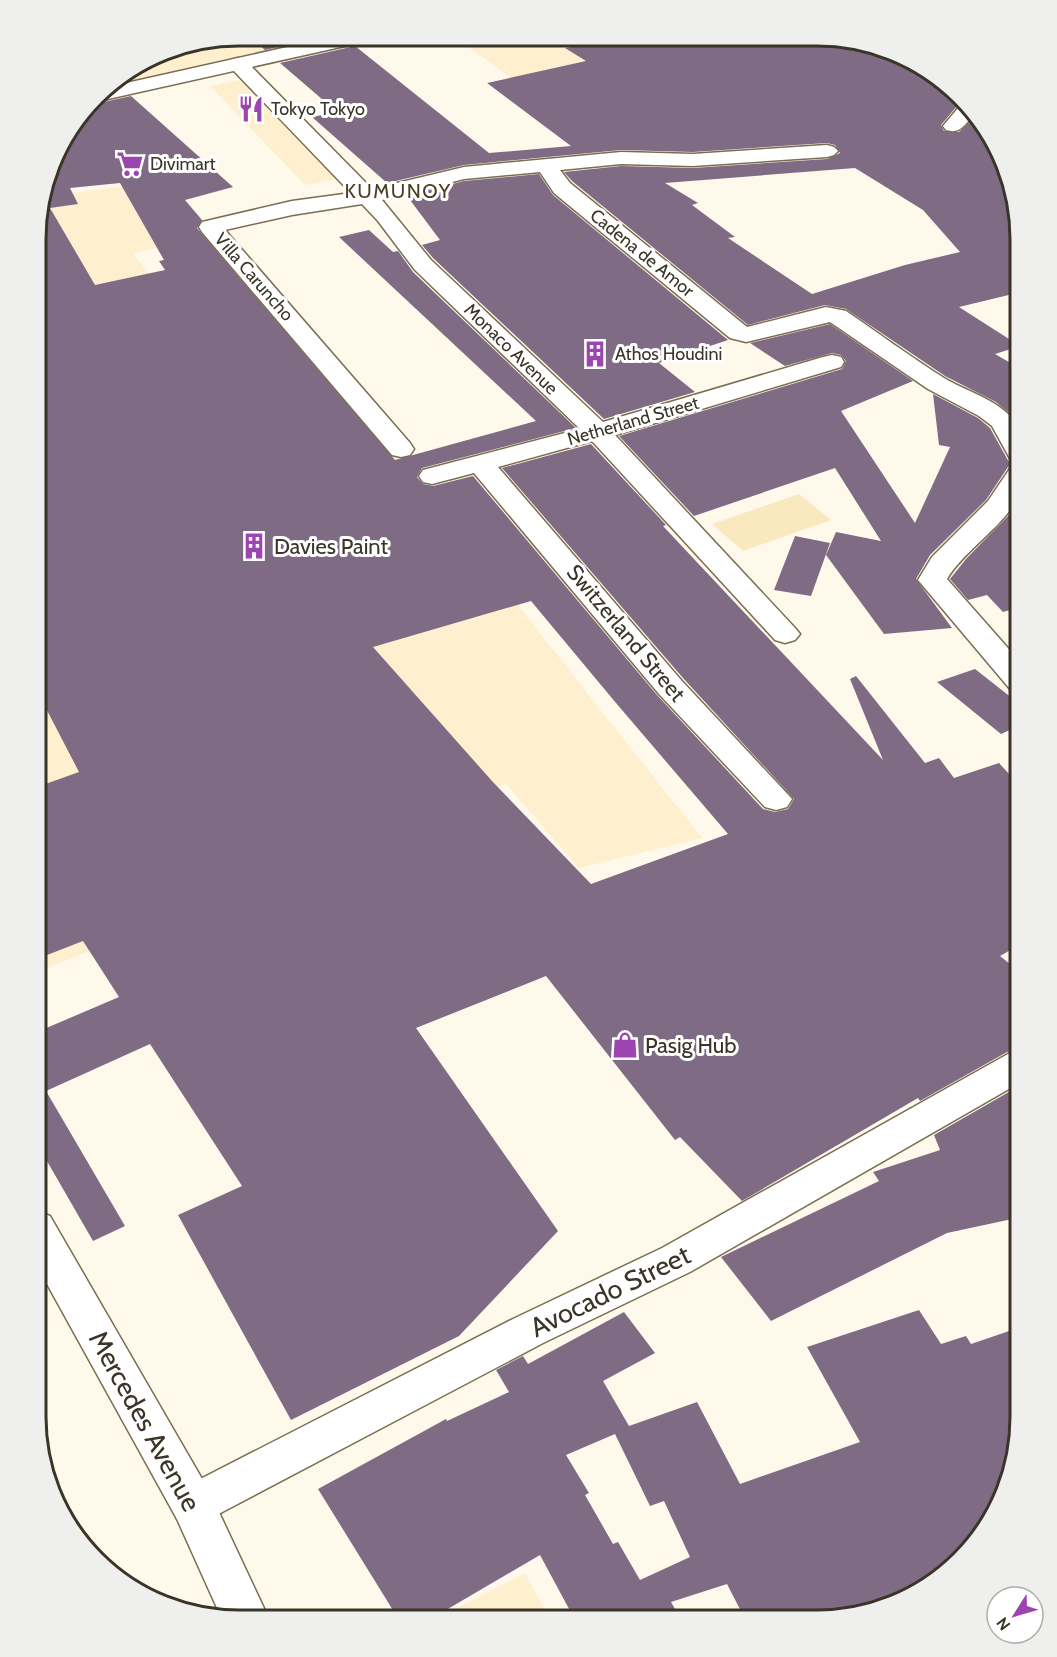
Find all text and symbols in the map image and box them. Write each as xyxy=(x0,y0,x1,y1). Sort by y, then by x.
restaurant icon: Tokyo Tokyo xyxy=(236,94,266,124)
place label: Tokyo Tokyo xyxy=(271,98,365,120)
supermarket icon: Divimart xyxy=(115,149,145,179)
place label: Divimart xyxy=(150,153,216,175)
district label: KUMUNOY xyxy=(345,179,452,203)
street label: Cadena de Amor xyxy=(586,204,699,302)
street label: Villa Caruncho xyxy=(210,228,298,326)
street label: Monaco Avenue xyxy=(459,299,563,399)
building icon: Athos Houdini xyxy=(580,339,610,369)
place label: Athos Houdini xyxy=(615,343,722,365)
street label: Netherland Street xyxy=(565,392,701,450)
building icon: Davies Paint xyxy=(239,531,269,561)
place label: Davies Paint xyxy=(274,533,388,560)
street label: Switzerland Street xyxy=(561,559,692,708)
shop icon: Pasig Hub xyxy=(610,1030,640,1060)
place label: Pasig Hub xyxy=(645,1032,737,1059)
street label: Avocado Street xyxy=(525,1238,695,1344)
street label: Mercedes Avenue xyxy=(82,1325,208,1517)
north arrow xyxy=(985,1585,1045,1645)
text: N xyxy=(992,1613,1014,1634)

